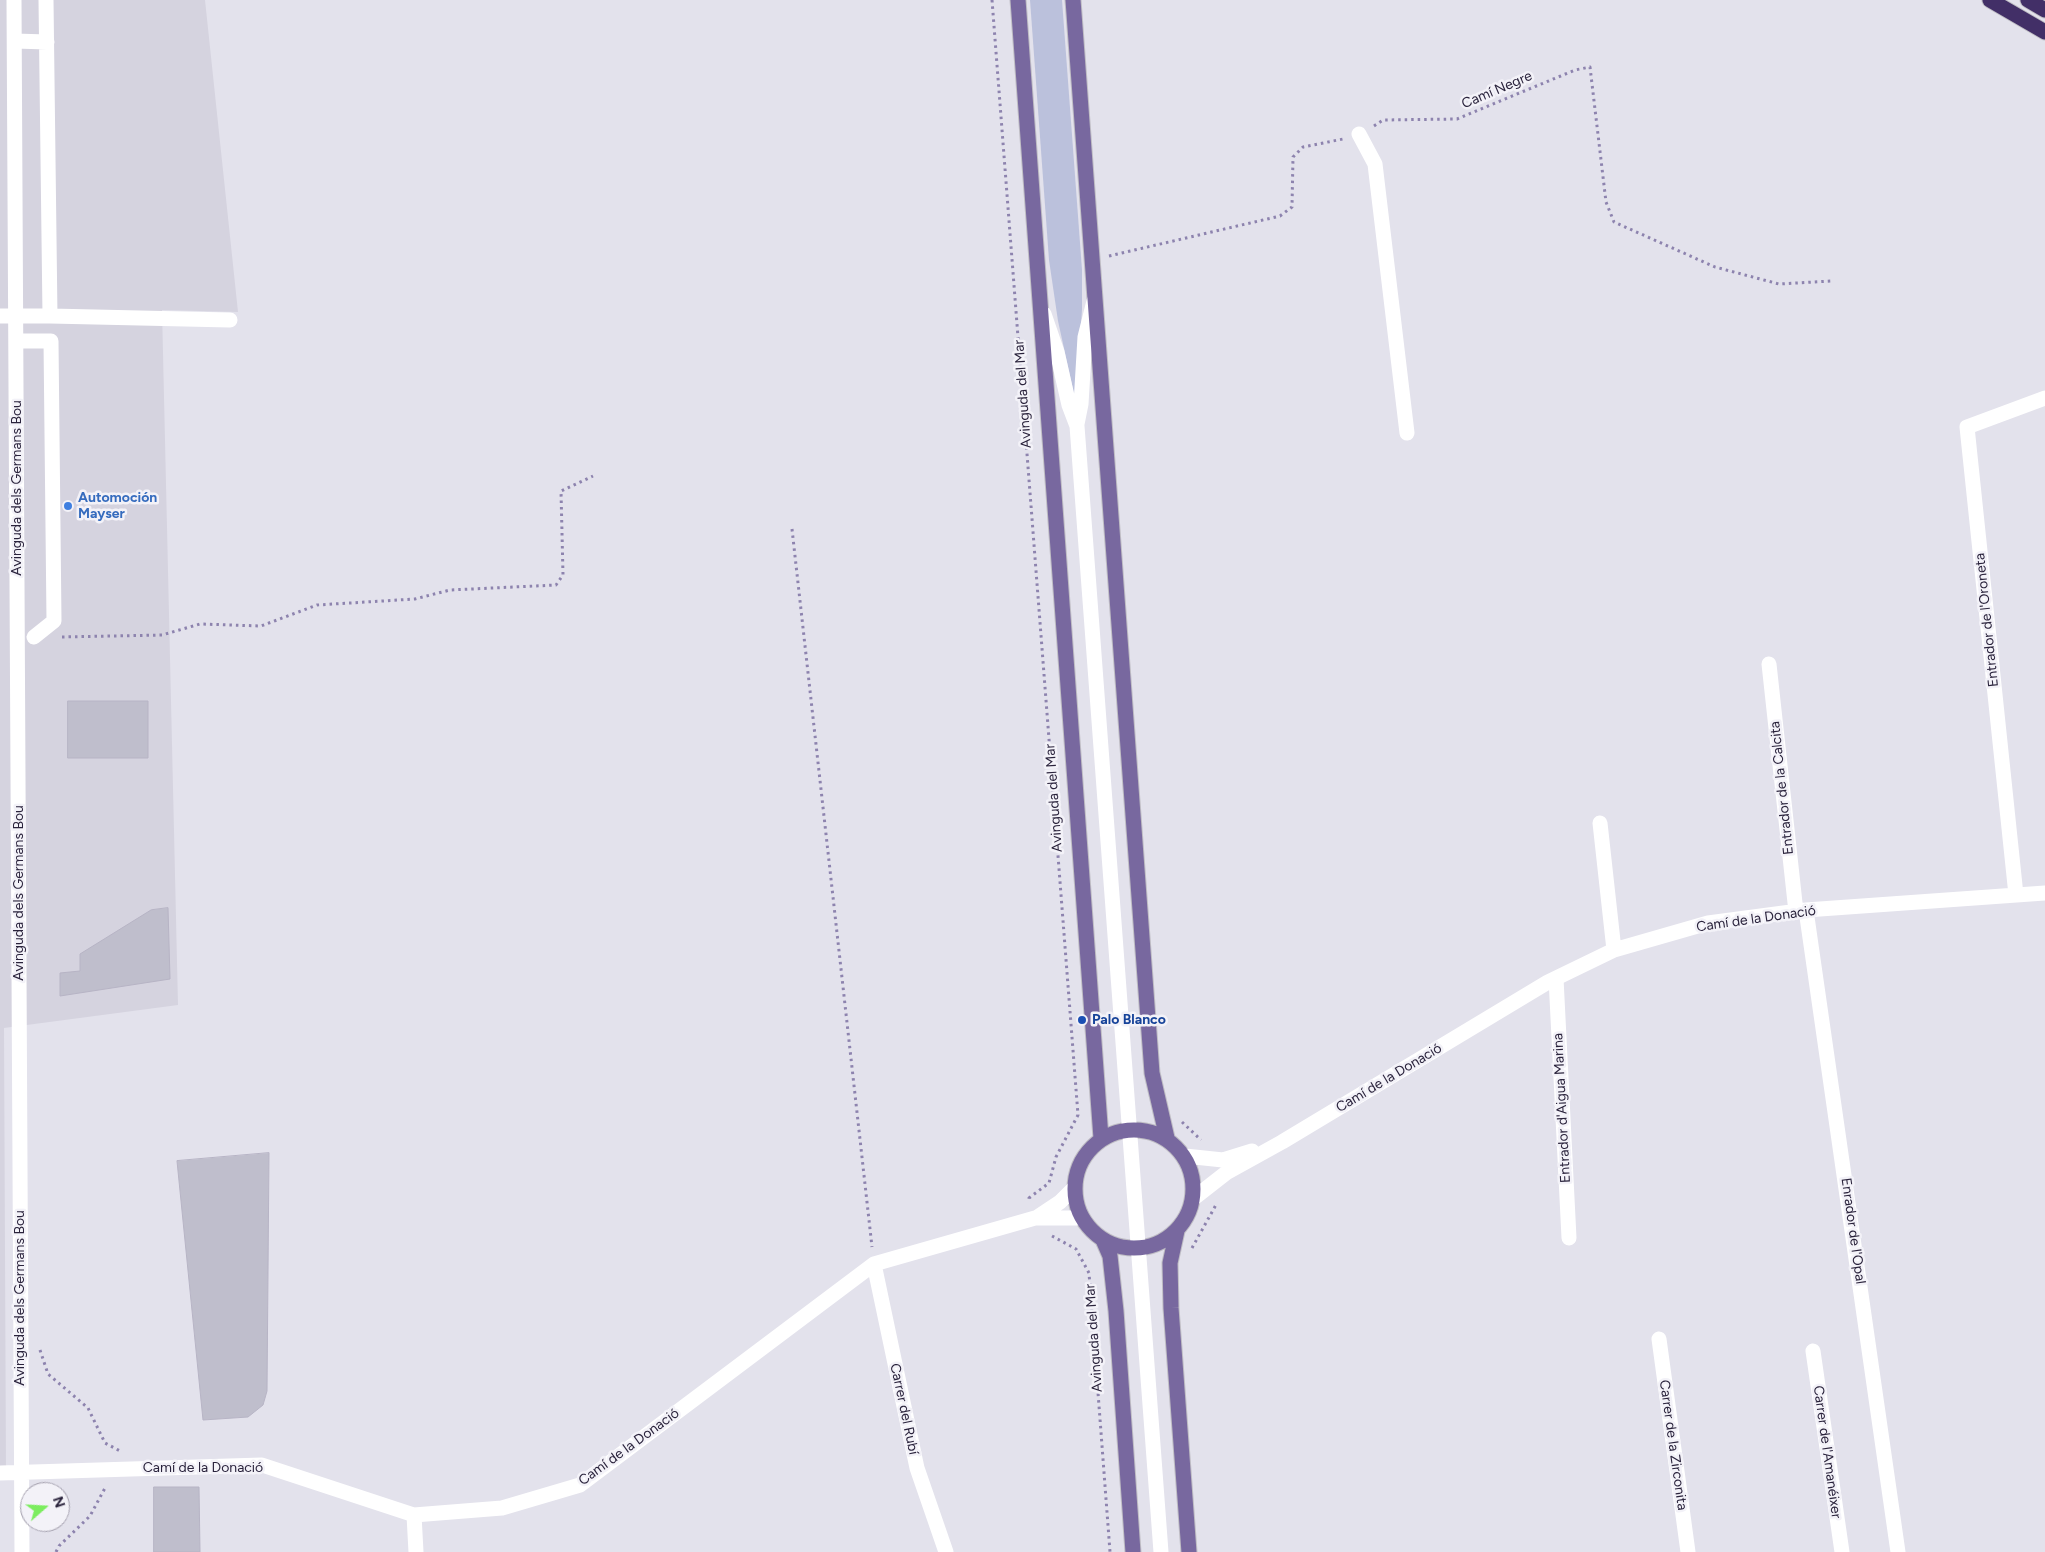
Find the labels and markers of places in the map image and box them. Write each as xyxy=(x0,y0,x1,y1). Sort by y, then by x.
place label: Automoción Mayser xyxy=(78,490,157,522)
marker: Automoción Mayser xyxy=(62,500,74,512)
place label: Palo Blanco xyxy=(1092,1012,1166,1028)
marker: Palo Blanco xyxy=(1076,1014,1088,1026)

